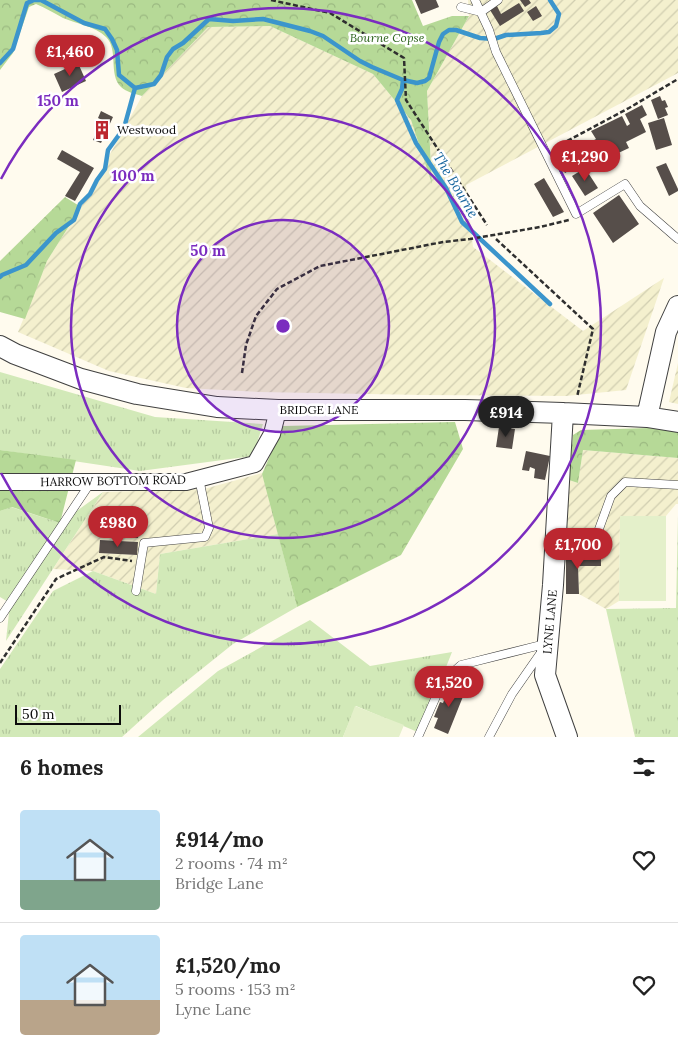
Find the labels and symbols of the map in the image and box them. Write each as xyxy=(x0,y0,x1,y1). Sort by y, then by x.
park label: Bourne Copse xyxy=(350,30,425,45)
pin: £1,460 xyxy=(29,34,111,77)
text: 150 m xyxy=(37,91,79,110)
building icon: Westwood xyxy=(91,119,113,141)
place label: Westwood xyxy=(117,122,176,137)
pin: £1,290 xyxy=(544,140,626,182)
water label: The Bourne xyxy=(429,149,483,221)
text: 100 m xyxy=(112,166,155,185)
text: 50 m xyxy=(190,241,226,260)
centre of rings xyxy=(274,317,292,335)
pin: £914 xyxy=(476,396,536,438)
street label: BRIDGE LANE xyxy=(280,402,358,417)
street label: HARROW BOTTOM ROAD xyxy=(40,472,186,489)
pin: £980 xyxy=(88,506,148,548)
pin: £1,700 xyxy=(537,528,619,570)
street label: LYNE LANE xyxy=(539,589,560,655)
pin: £1,520 xyxy=(408,666,490,708)
scale bar xyxy=(15,702,121,725)

